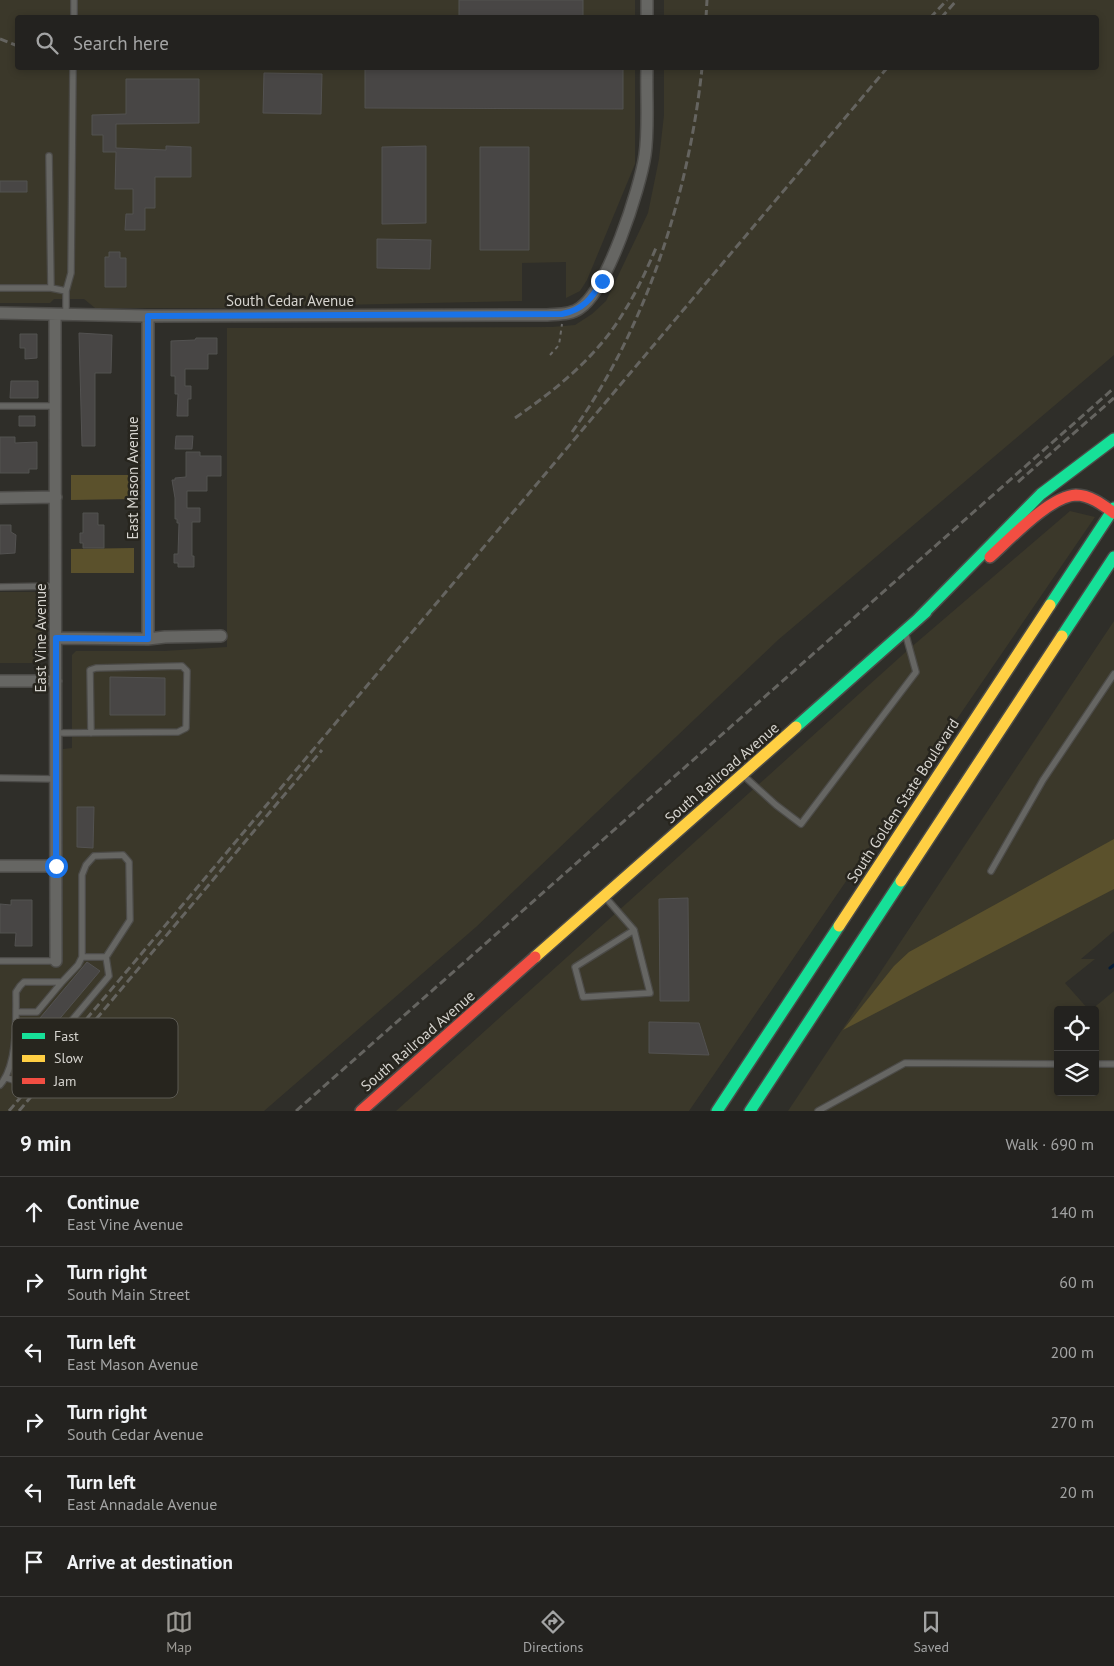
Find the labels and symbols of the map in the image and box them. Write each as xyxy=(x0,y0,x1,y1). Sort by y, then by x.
route end xyxy=(591,270,614,293)
street label: South Cedar Avenue xyxy=(226,291,354,310)
street label: East Mason Avenue xyxy=(123,416,142,540)
street label: East Vine Avenue xyxy=(31,583,50,693)
street label: South Golden State Boulevard xyxy=(842,715,963,887)
street label: South Railroad Avenue xyxy=(661,718,783,827)
route start xyxy=(45,855,68,878)
street label: South Railroad Avenue xyxy=(357,986,479,1095)
legend xyxy=(12,1018,178,1098)
text: Fast xyxy=(54,1027,79,1045)
text: Slow xyxy=(54,1049,84,1067)
text: Jam xyxy=(53,1072,76,1090)

